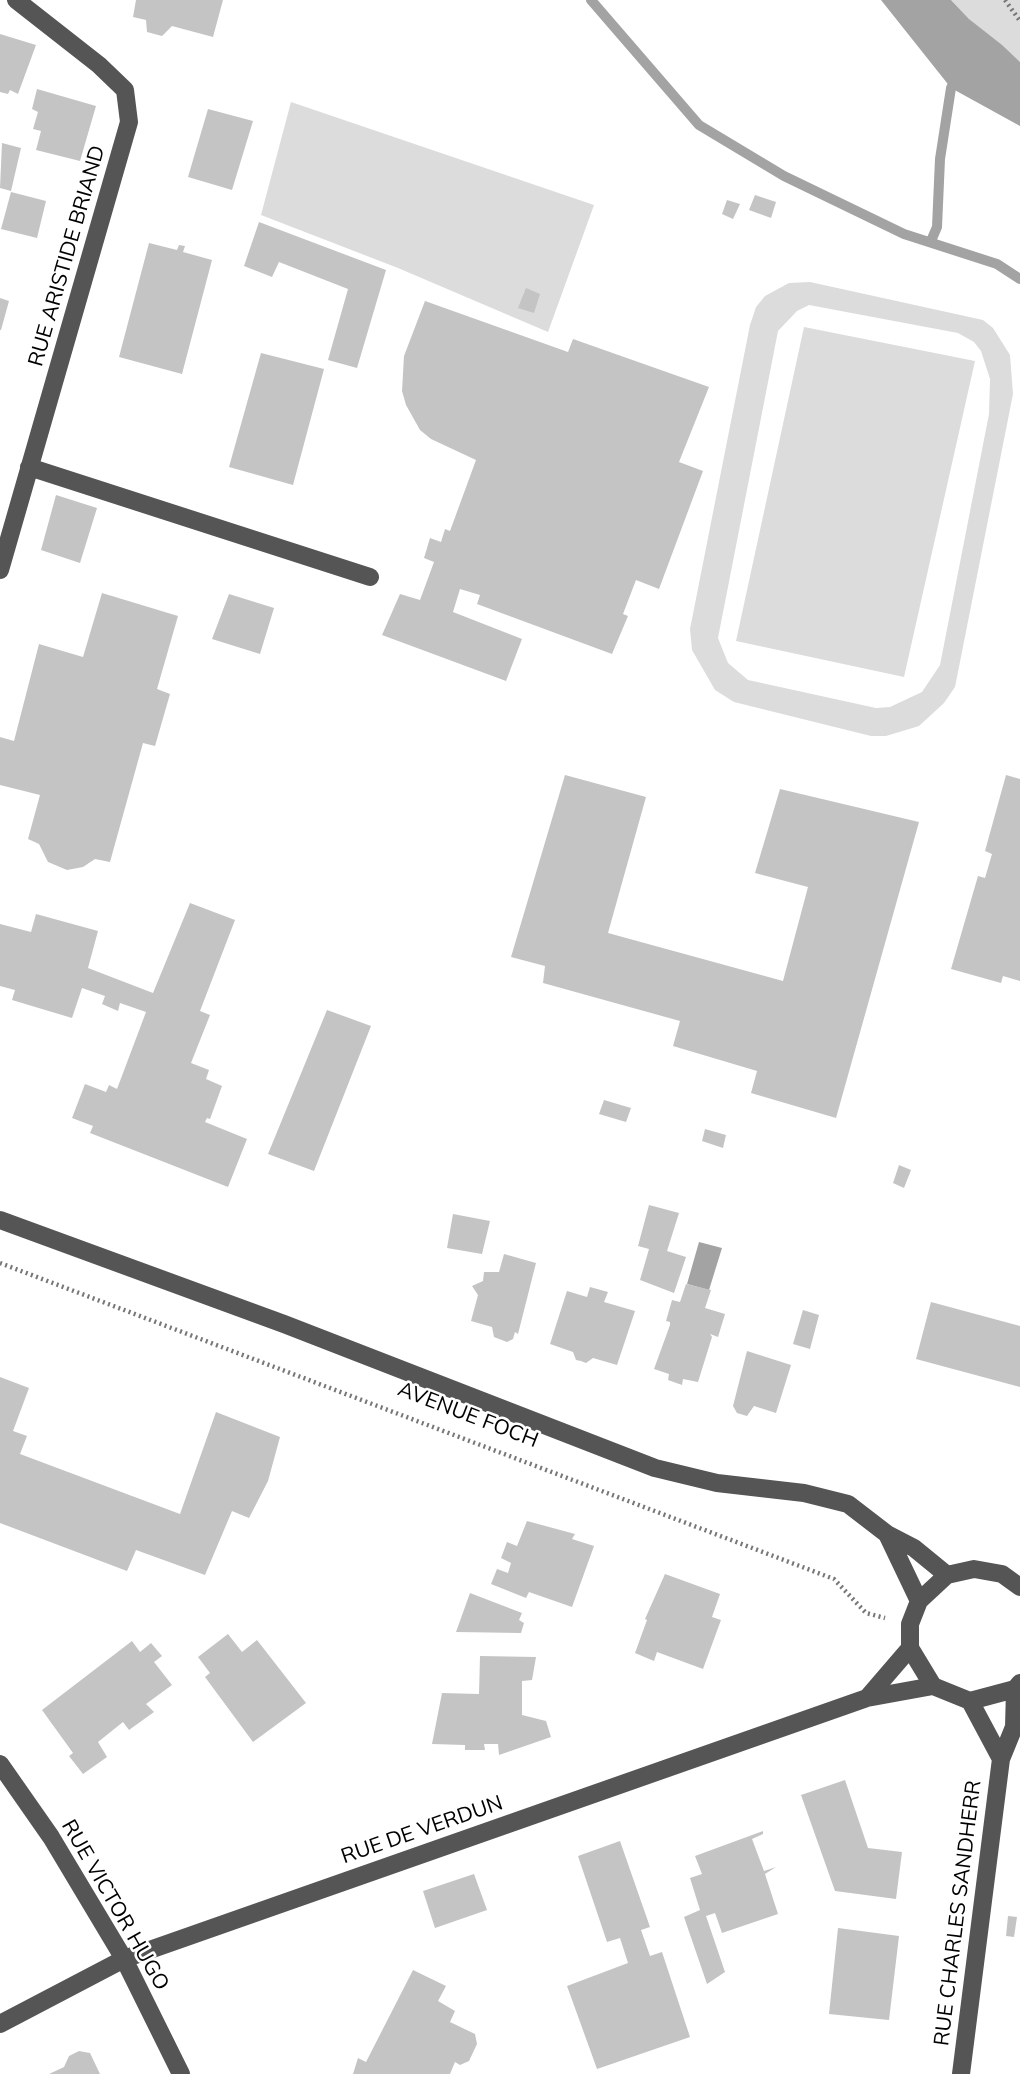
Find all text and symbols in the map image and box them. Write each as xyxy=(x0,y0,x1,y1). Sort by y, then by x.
street label: RUE ARISTIDE BRIAND xyxy=(23,143,111,369)
street label: AVENUE FOCH xyxy=(394,1377,542,1453)
street label: RUE CHARLES SANDHERR xyxy=(929,1779,987,2047)
street label: RUE DE VERDUN xyxy=(338,1791,506,1869)
street label: RUE VICTOR HUGO xyxy=(56,1815,174,1995)

